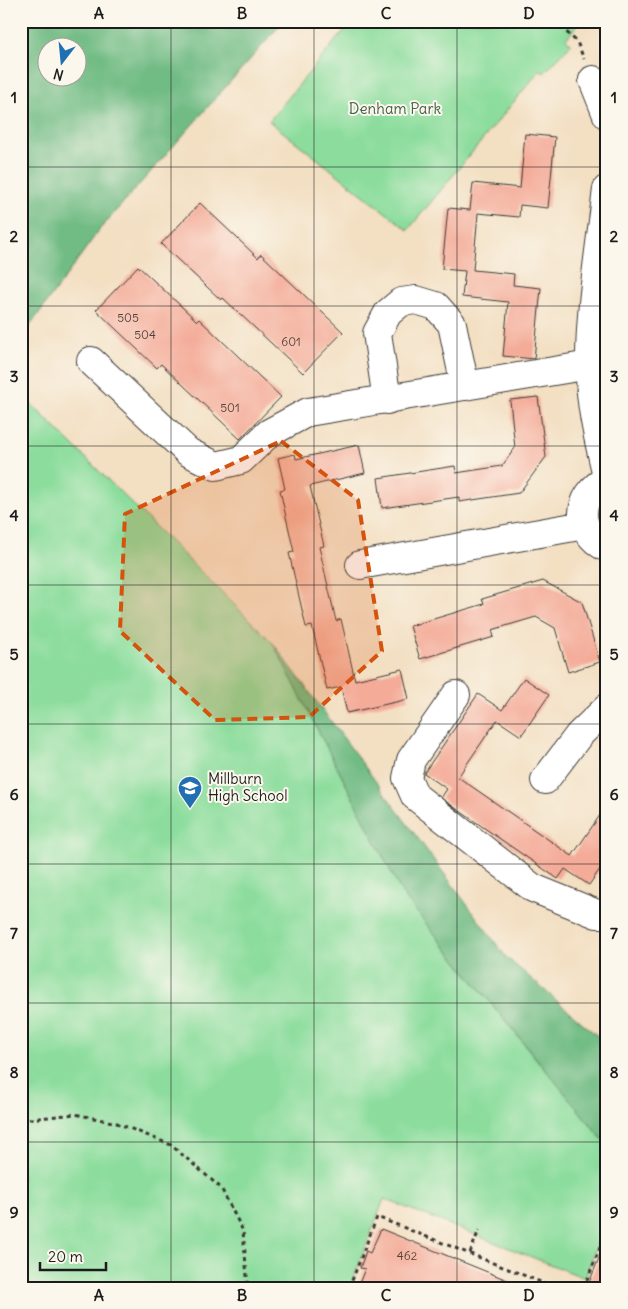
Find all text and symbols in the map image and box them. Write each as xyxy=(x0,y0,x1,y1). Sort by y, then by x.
text: A xyxy=(94,3,104,23)
text: B xyxy=(237,3,248,23)
text: C xyxy=(381,3,392,23)
text: D xyxy=(523,3,535,23)
north arrow xyxy=(38,38,88,88)
text: N xyxy=(51,65,66,84)
text: 1 xyxy=(11,87,17,107)
text: 1 xyxy=(611,87,617,107)
park label: Denham Park xyxy=(349,99,442,118)
text: 2 xyxy=(10,226,19,246)
text: 2 xyxy=(610,226,619,246)
house number: 505 xyxy=(117,310,139,325)
house number: 504 xyxy=(134,327,156,342)
house number: 601 xyxy=(281,334,301,349)
text: 3 xyxy=(9,366,19,386)
text: 3 xyxy=(609,366,619,386)
house number: 501 xyxy=(220,400,240,415)
text: 4 xyxy=(9,505,19,525)
text: 4 xyxy=(609,505,619,525)
text: 5 xyxy=(9,644,19,664)
text: 5 xyxy=(609,644,619,664)
place label: Millburn High School xyxy=(208,769,288,805)
school or university icon: Millburn High School xyxy=(177,775,203,809)
text: 6 xyxy=(9,784,19,804)
text: 6 xyxy=(609,784,619,804)
text: 7 xyxy=(10,923,18,943)
text: 7 xyxy=(610,923,618,943)
text: 8 xyxy=(9,1062,19,1082)
text: 8 xyxy=(609,1062,619,1082)
text: 9 xyxy=(9,1202,19,1222)
text: 9 xyxy=(609,1202,619,1222)
scale bar xyxy=(40,1239,106,1271)
text: 20 m xyxy=(48,1247,83,1266)
house number: 462 xyxy=(397,1248,418,1263)
text: A xyxy=(94,1285,104,1305)
text: B xyxy=(237,1285,248,1305)
text: C xyxy=(381,1285,392,1305)
text: D xyxy=(523,1285,535,1305)

